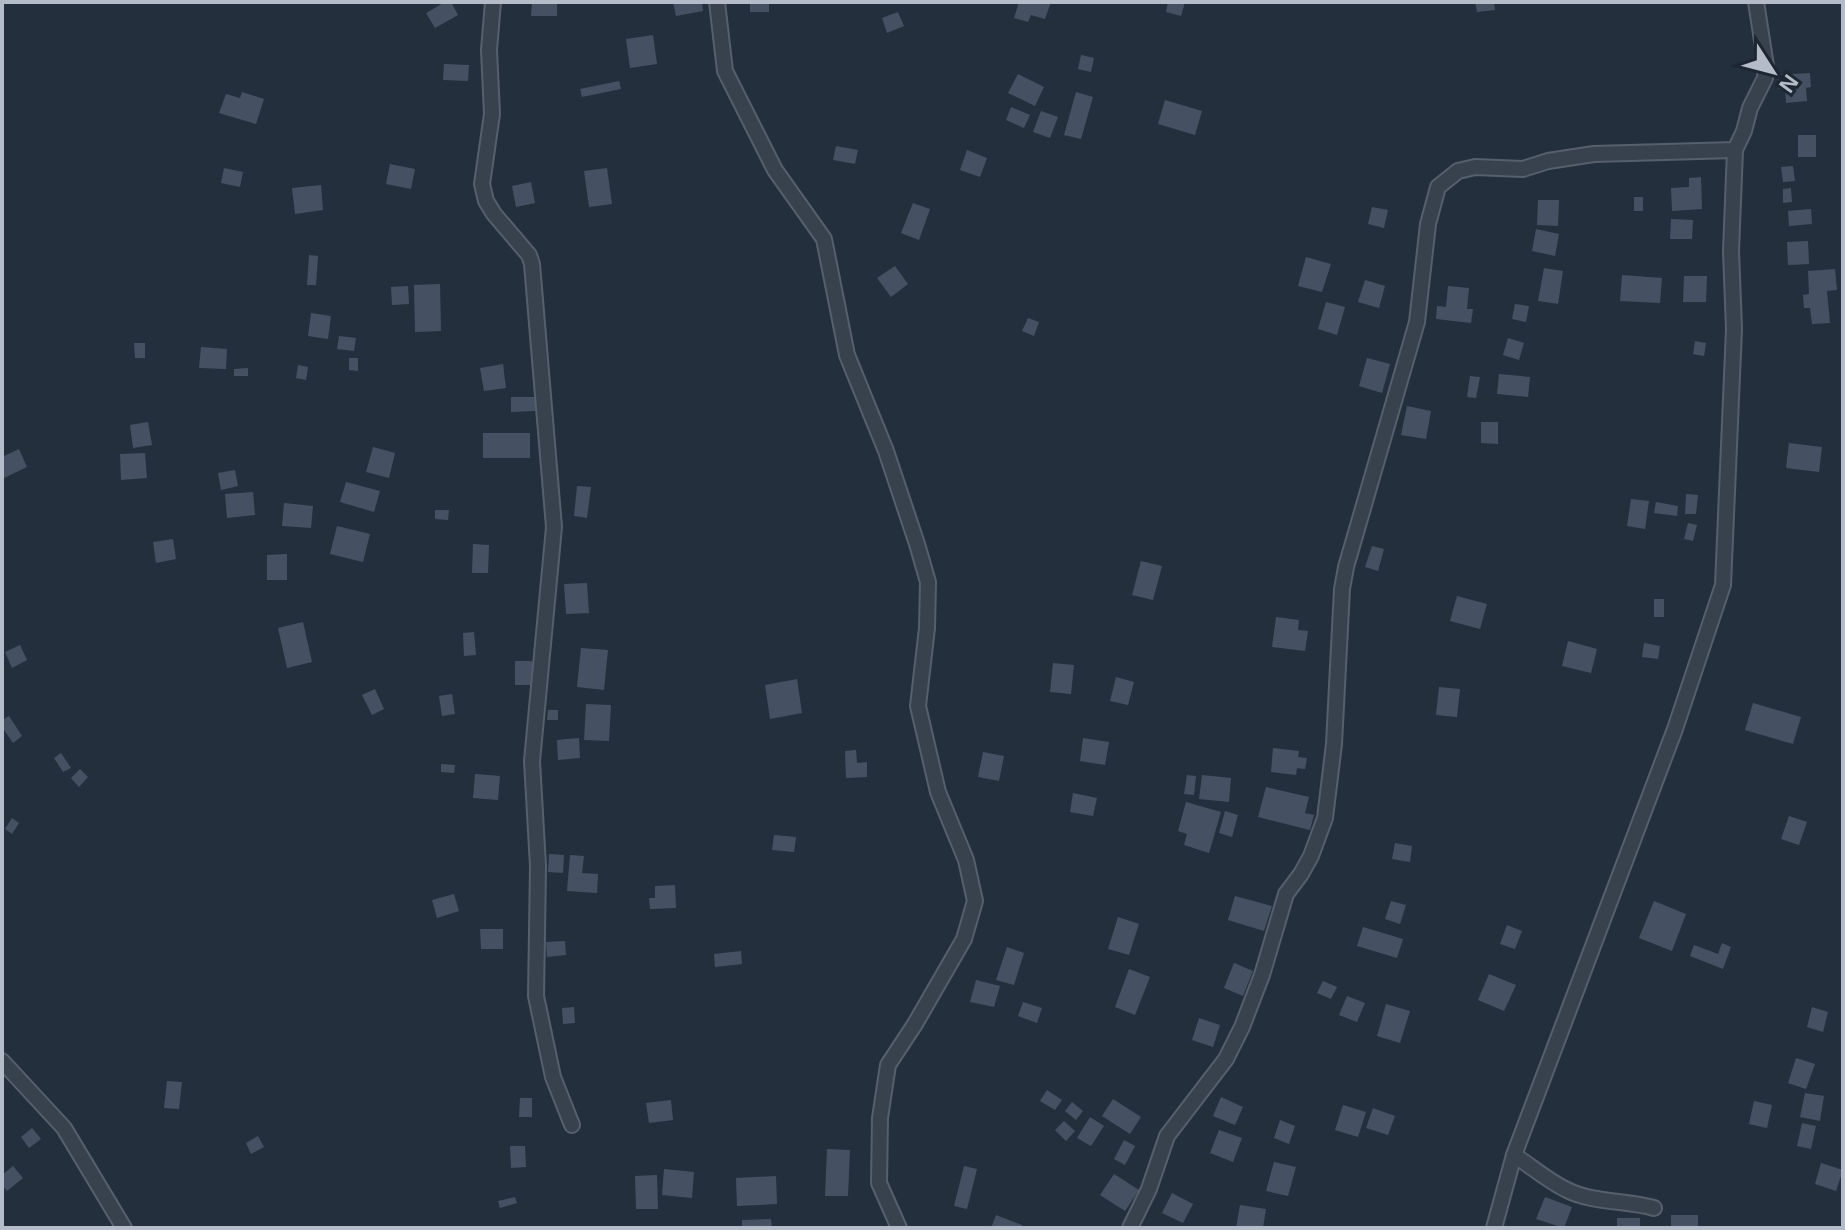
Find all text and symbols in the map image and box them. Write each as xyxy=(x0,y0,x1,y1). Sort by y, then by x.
north arrow xyxy=(1733,32,1813,112)
text: N xyxy=(1774,70,1804,97)

